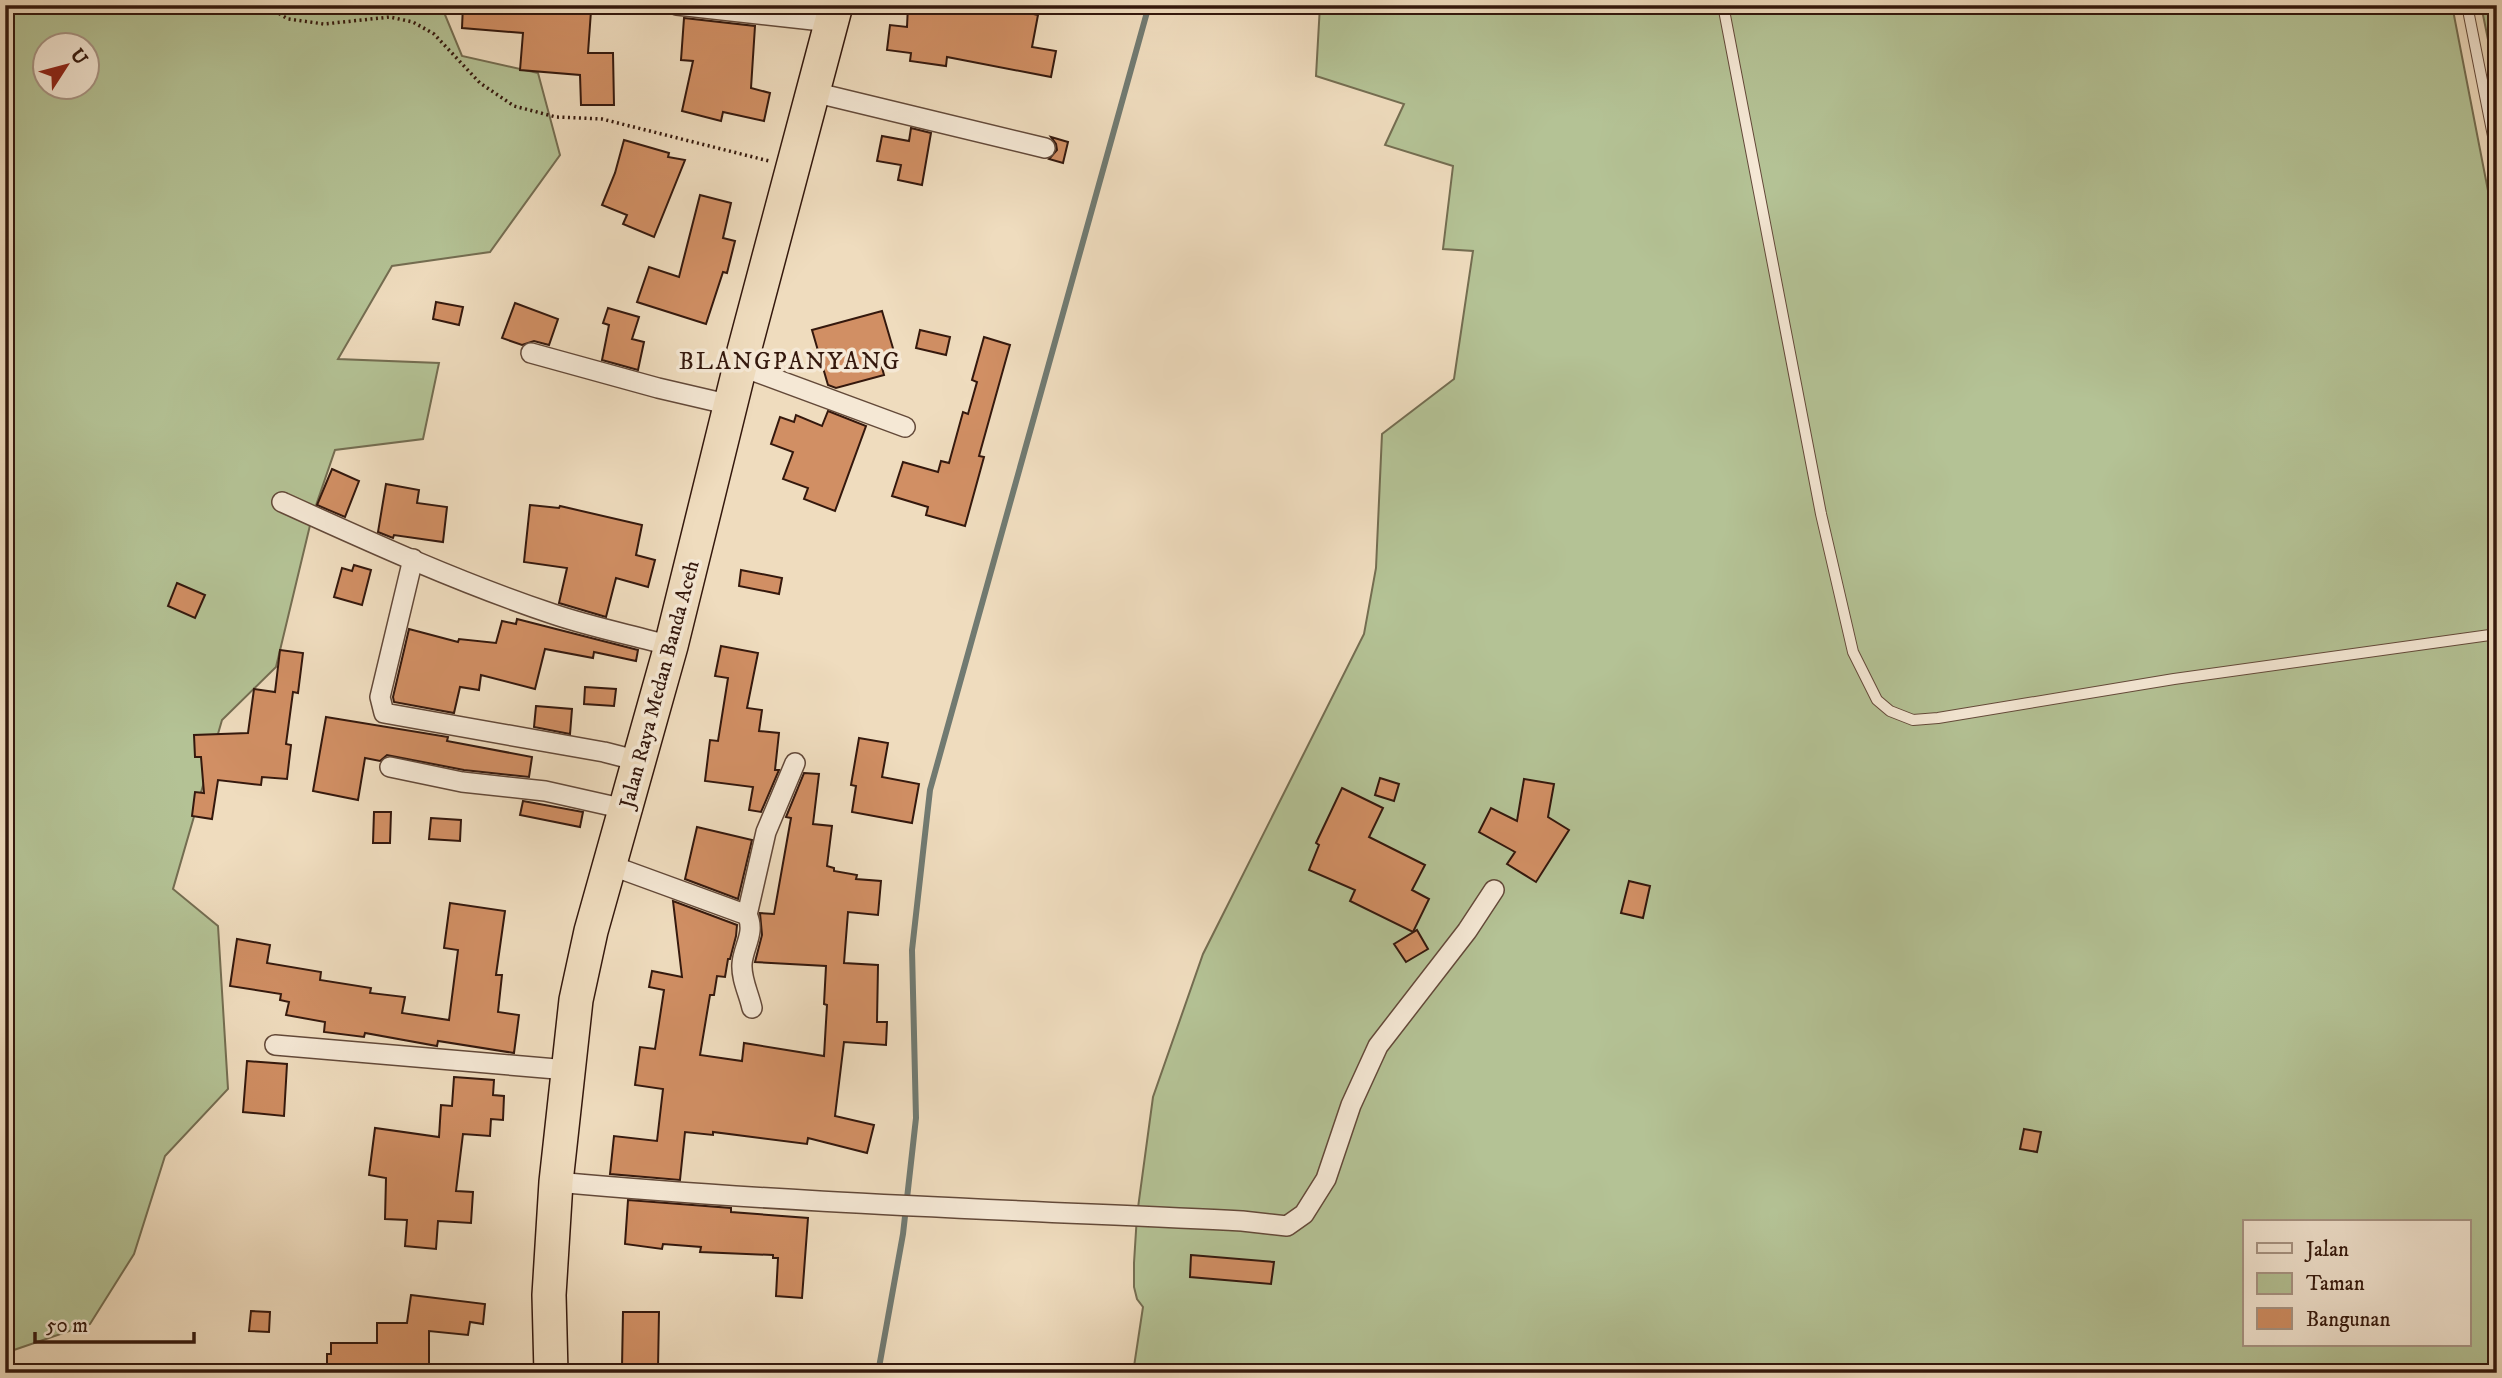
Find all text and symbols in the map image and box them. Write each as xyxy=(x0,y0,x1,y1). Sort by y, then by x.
north arrow xyxy=(32,32,102,102)
text: U xyxy=(65,44,92,70)
district label: BLANGPANYANG xyxy=(679,347,901,377)
street label: Jalan Raya Medan Banda Aceh xyxy=(614,558,706,813)
legend xyxy=(2243,1220,2470,1346)
text: Jalan xyxy=(2304,1237,2349,1263)
text: Taman xyxy=(2306,1271,2365,1297)
scale bar xyxy=(35,1301,194,1345)
text: Bangunan xyxy=(2306,1307,2390,1333)
text: 50 m xyxy=(46,1313,88,1339)

